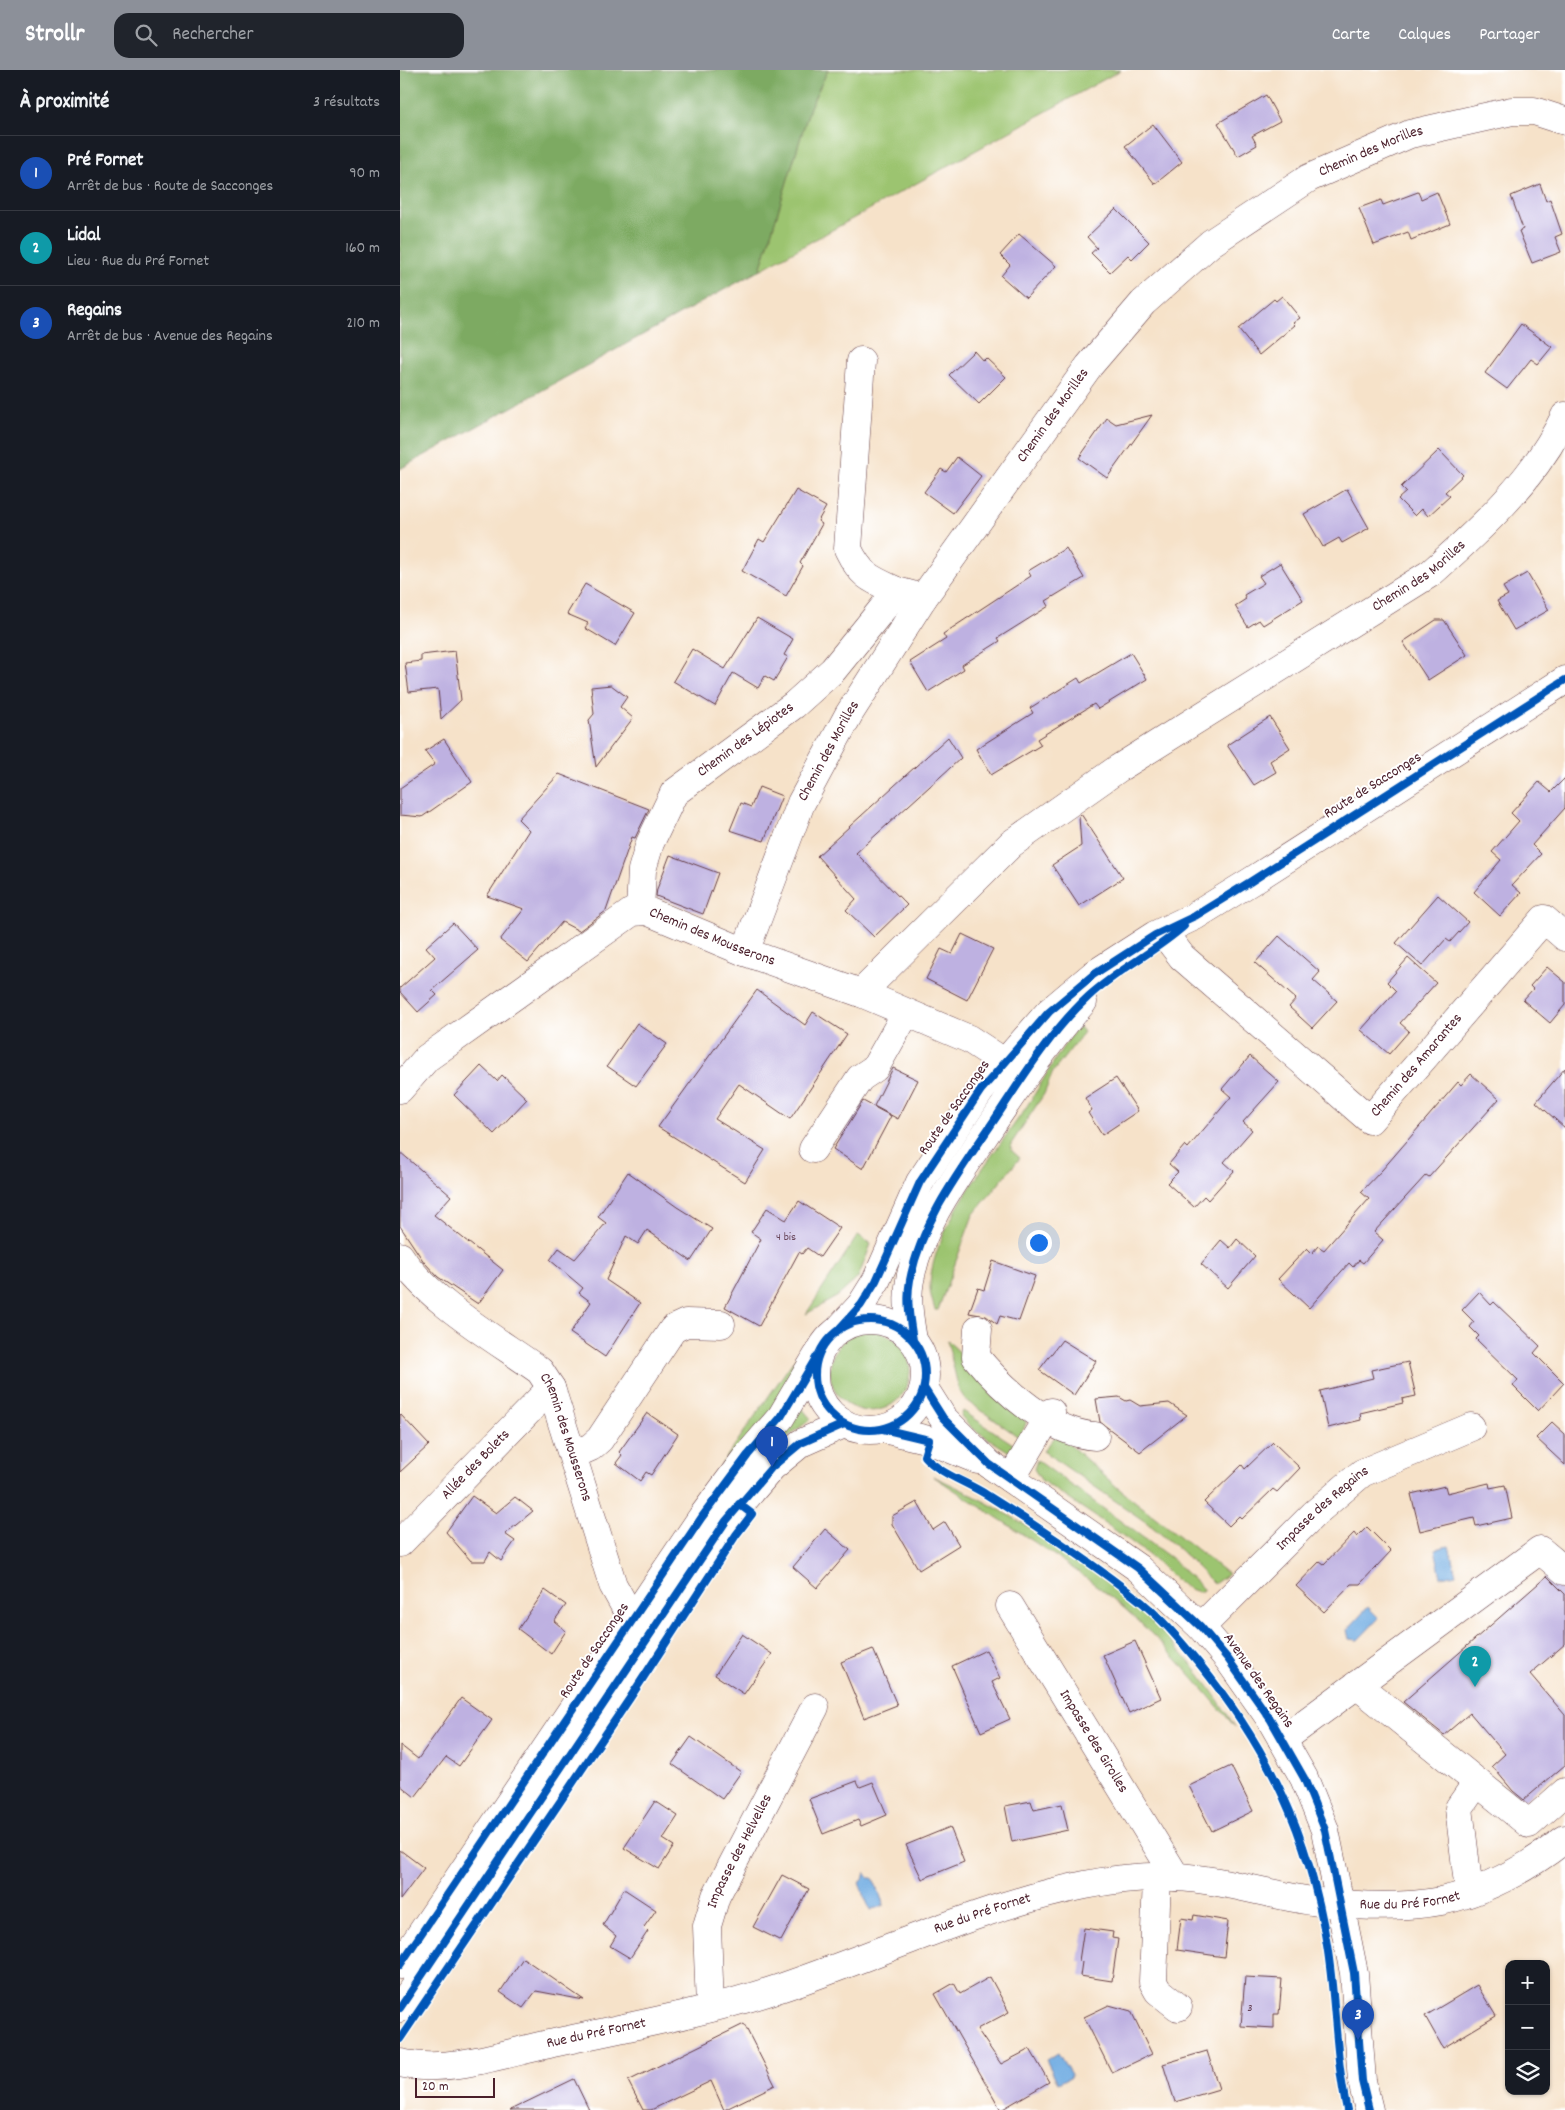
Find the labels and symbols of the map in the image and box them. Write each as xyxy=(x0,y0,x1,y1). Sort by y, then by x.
street label: Chemin des Morilles xyxy=(1315,120,1425,183)
street label: Chemin des Morilles xyxy=(1012,364,1095,468)
street label: Chemin des Morilles xyxy=(1368,535,1471,618)
street label: Chemin des Lépiotes xyxy=(693,697,799,783)
street label: Chemin des Morilles xyxy=(793,697,866,806)
street label: Route de Sacconges xyxy=(1320,747,1426,825)
street label: Chemin des Mousserons xyxy=(645,902,778,973)
street label: Chemin des Amarantes xyxy=(1366,1009,1468,1123)
street label: Route de Sacconges xyxy=(914,1056,996,1160)
house number: 4 bis xyxy=(776,1229,796,1246)
your location xyxy=(1026,1230,1052,1256)
street label: Chemin des Mousserons xyxy=(533,1369,597,1505)
street label: Allée des Bolets xyxy=(436,1425,516,1505)
pin: 1 xyxy=(756,1426,788,1467)
street label: Impasse des Regains xyxy=(1271,1460,1372,1557)
street label: Route de Sacconges xyxy=(555,1598,635,1704)
street label: Avenue des Regains xyxy=(1217,1629,1299,1733)
pin: 2 xyxy=(1459,1646,1491,1687)
street label: Impasse des Girolles xyxy=(1053,1686,1133,1798)
street label: Impasse des Helvelles xyxy=(702,1790,778,1911)
street label: Rue du Pré Fornet xyxy=(1359,1885,1464,1917)
street label: Rue du Pré Fornet xyxy=(931,1888,1034,1941)
pin: 3 xyxy=(1342,1999,1374,2040)
house number: 3 xyxy=(1247,2000,1253,2017)
street label: Rue du Pré Fornet xyxy=(545,2012,649,2055)
scale bar xyxy=(415,2075,495,2098)

